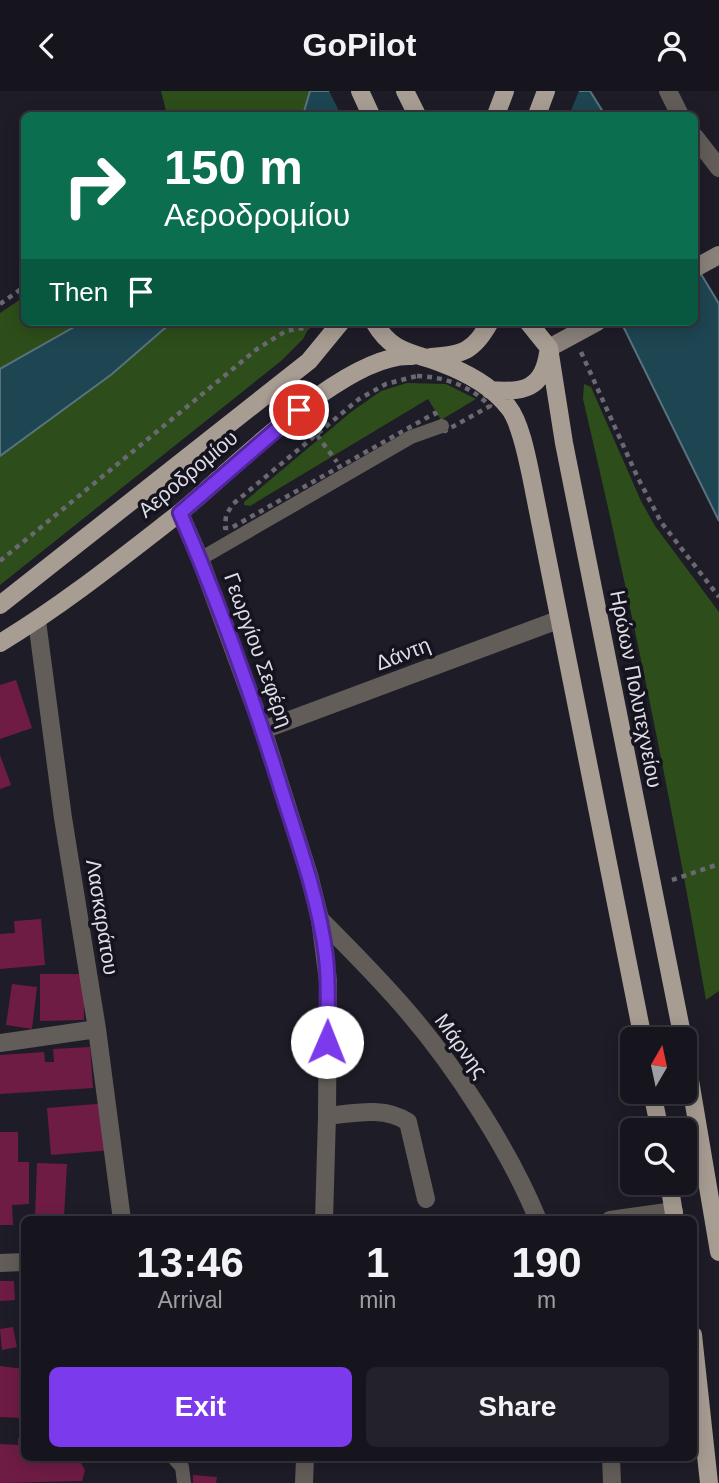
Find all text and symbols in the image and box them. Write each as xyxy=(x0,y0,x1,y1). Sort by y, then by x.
icon: back xyxy=(28,27,66,65)
text: GoPilot xyxy=(303,27,416,63)
icon: person xyxy=(653,27,691,65)
icon: right xyxy=(49,140,140,231)
text: 150 m xyxy=(164,140,303,194)
text: Αεροδρομίου xyxy=(164,197,350,233)
icon: arrive xyxy=(122,273,160,311)
text: Then xyxy=(49,277,108,307)
pin xyxy=(269,380,329,440)
icon: arrive xyxy=(280,391,318,429)
street label: Αεροδρομίου xyxy=(133,426,242,522)
street label: Γεωργίου Σεφέρη xyxy=(220,570,297,730)
street label: Ηρώων Πολυτεχνείου xyxy=(606,588,667,790)
street label: Δάντη xyxy=(372,633,433,674)
street label: Λασκαράτου xyxy=(82,857,123,976)
position arrow xyxy=(290,1005,364,1079)
street label: Μάρνης xyxy=(430,1009,492,1082)
north arrow xyxy=(620,1027,696,1104)
map controls xyxy=(620,1027,697,1195)
button: search xyxy=(620,1118,697,1195)
text: 13:46 xyxy=(136,1239,244,1286)
text: 1 xyxy=(366,1239,389,1286)
text: 190 xyxy=(512,1239,582,1286)
text: Arrival xyxy=(157,1287,223,1313)
text: min xyxy=(359,1287,396,1313)
text: m xyxy=(537,1287,556,1313)
button: Exit xyxy=(49,1367,352,1447)
button: Share xyxy=(366,1367,669,1447)

